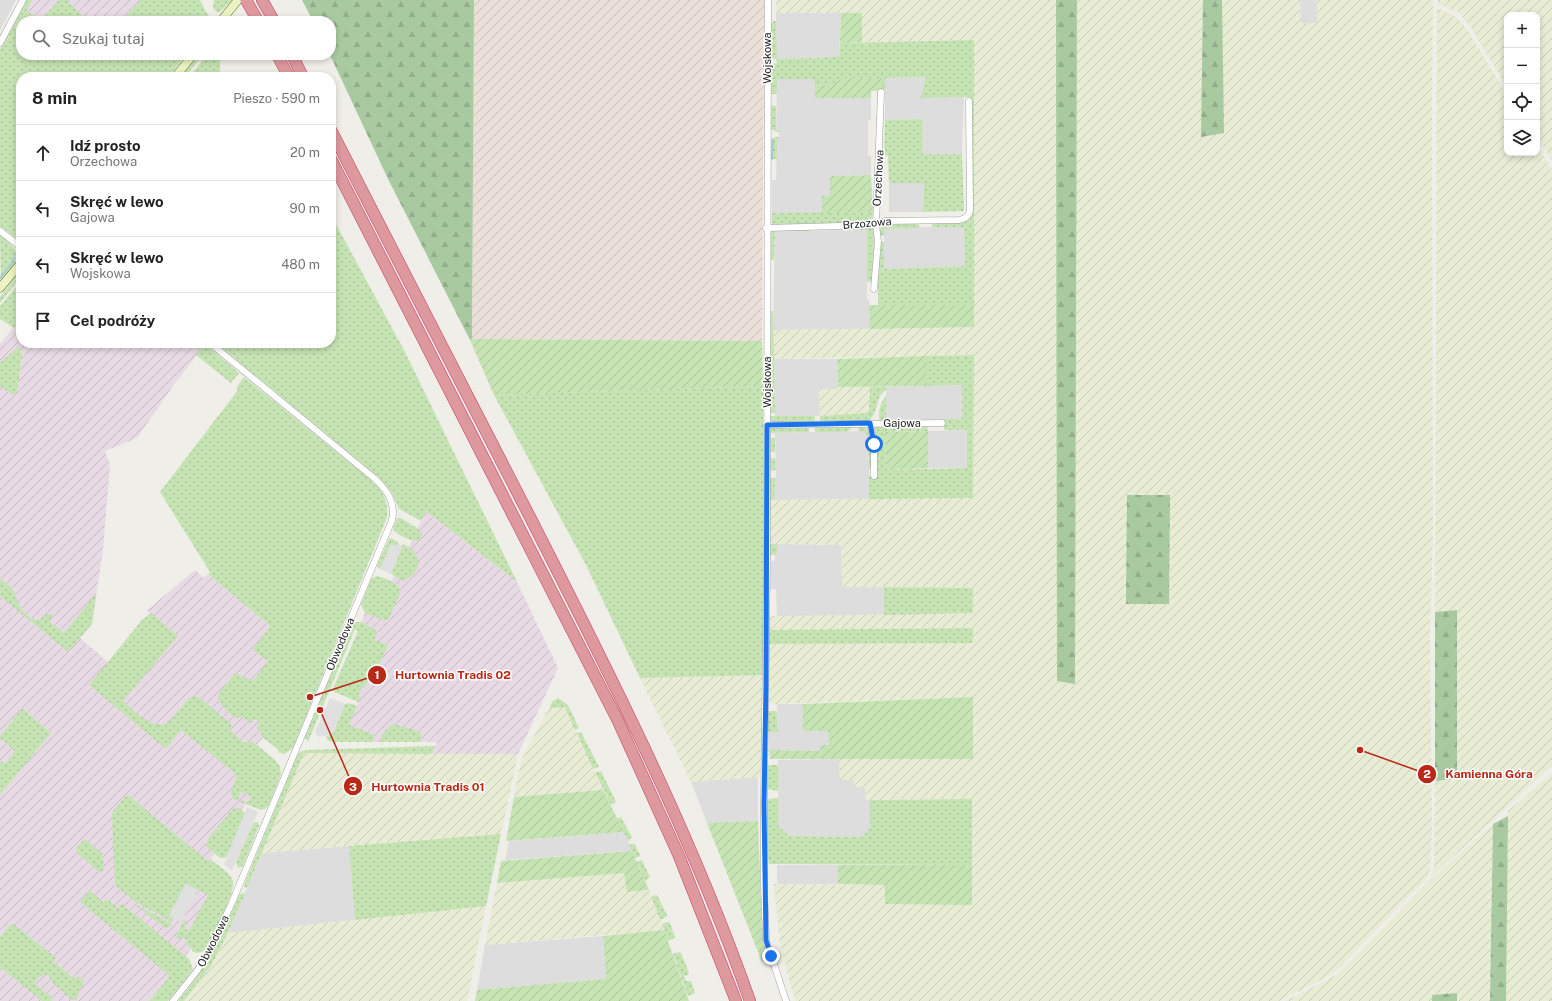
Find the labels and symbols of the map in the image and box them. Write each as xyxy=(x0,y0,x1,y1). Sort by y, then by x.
street label: Wojskowa xyxy=(761,32,773,84)
street label: Orzechowa xyxy=(871,149,885,207)
street label: Brzozowa xyxy=(842,215,892,231)
street label: Wojskowa xyxy=(761,356,773,408)
street label: Gajowa xyxy=(883,417,921,429)
route start xyxy=(865,435,883,453)
street label: Obwodowa xyxy=(323,616,357,672)
callout: Hurtownia Tradis 02 xyxy=(367,663,518,687)
text: 1 xyxy=(374,668,380,682)
text: Hurtownia Tradis 02 xyxy=(395,668,511,682)
callout: Kamienna Góra xyxy=(1417,762,1541,786)
text: 2 xyxy=(1423,767,1431,781)
text: Kamienna Góra xyxy=(1445,767,1533,781)
callout: Hurtownia Tradis 01 xyxy=(343,774,493,798)
text: 3 xyxy=(349,780,357,794)
text: Hurtownia Tradis 01 xyxy=(371,780,485,794)
street label: Obwodowa xyxy=(195,913,231,969)
route end xyxy=(762,947,780,965)

